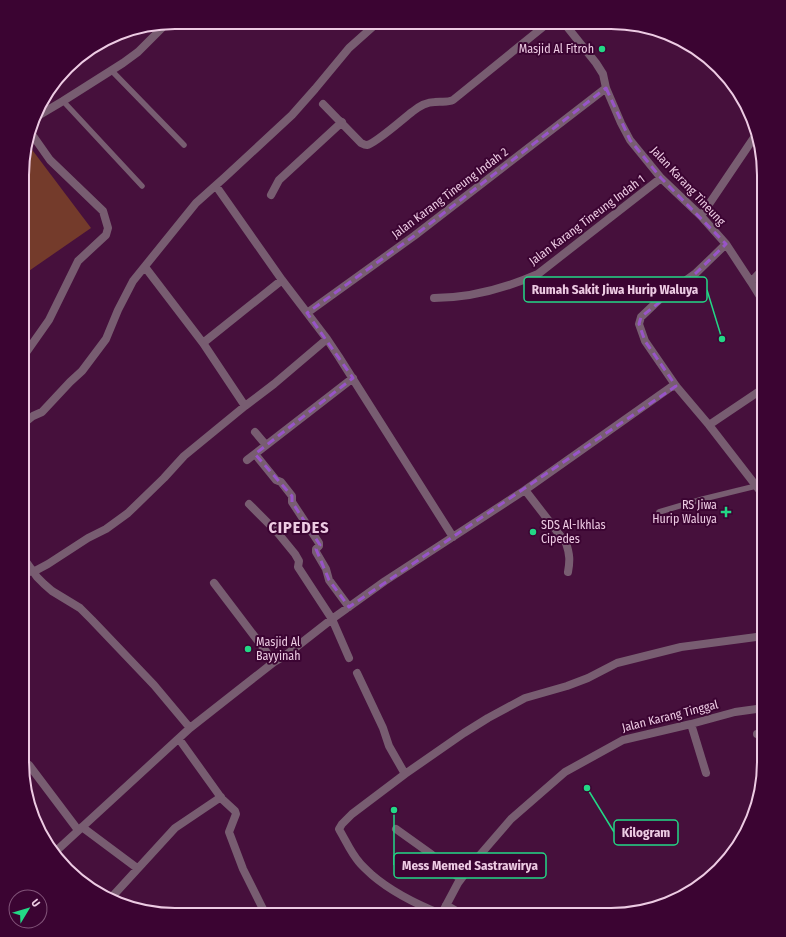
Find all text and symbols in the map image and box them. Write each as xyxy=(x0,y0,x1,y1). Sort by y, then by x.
place label: Masjid Al Fitroh xyxy=(519,42,594,56)
marker: Masjid Al Fitroh xyxy=(597,44,607,54)
street label: Jalan Karang Tineung xyxy=(648,144,728,229)
street label: Jalan Karang Tineung Indah 2 xyxy=(389,145,511,241)
street label: Jalan Karang Tineung Indah 1 xyxy=(526,172,648,268)
callout: Rumah Sakit Jiwa Hurip Waluya xyxy=(524,277,707,302)
text: Rumah Sakit Jiwa Hurip Waluya xyxy=(532,282,699,297)
place label: RS Jiwa Hurip Waluya xyxy=(652,498,717,526)
marker: RS Jiwa Hurip Waluya xyxy=(720,506,732,518)
district label: CIPEDES xyxy=(268,518,330,537)
place label: SDS Al-Ikhlas Cipedes xyxy=(541,518,606,546)
marker: SDS Al-Ikhlas Cipedes xyxy=(528,527,538,537)
place label: Masjid Al Bayyinah xyxy=(256,635,301,663)
marker: Masjid Al Bayyinah xyxy=(243,644,253,654)
street label: Jalan Karang Tinggal xyxy=(620,697,720,735)
callout: Kilogram xyxy=(614,820,678,845)
text: Kilogram xyxy=(622,825,670,840)
callout: Mess Memed Sastrawirya xyxy=(394,853,546,878)
text: Mess Memed Sastrawirya xyxy=(402,858,538,873)
north arrow xyxy=(8,889,48,929)
text: U xyxy=(28,897,43,910)

